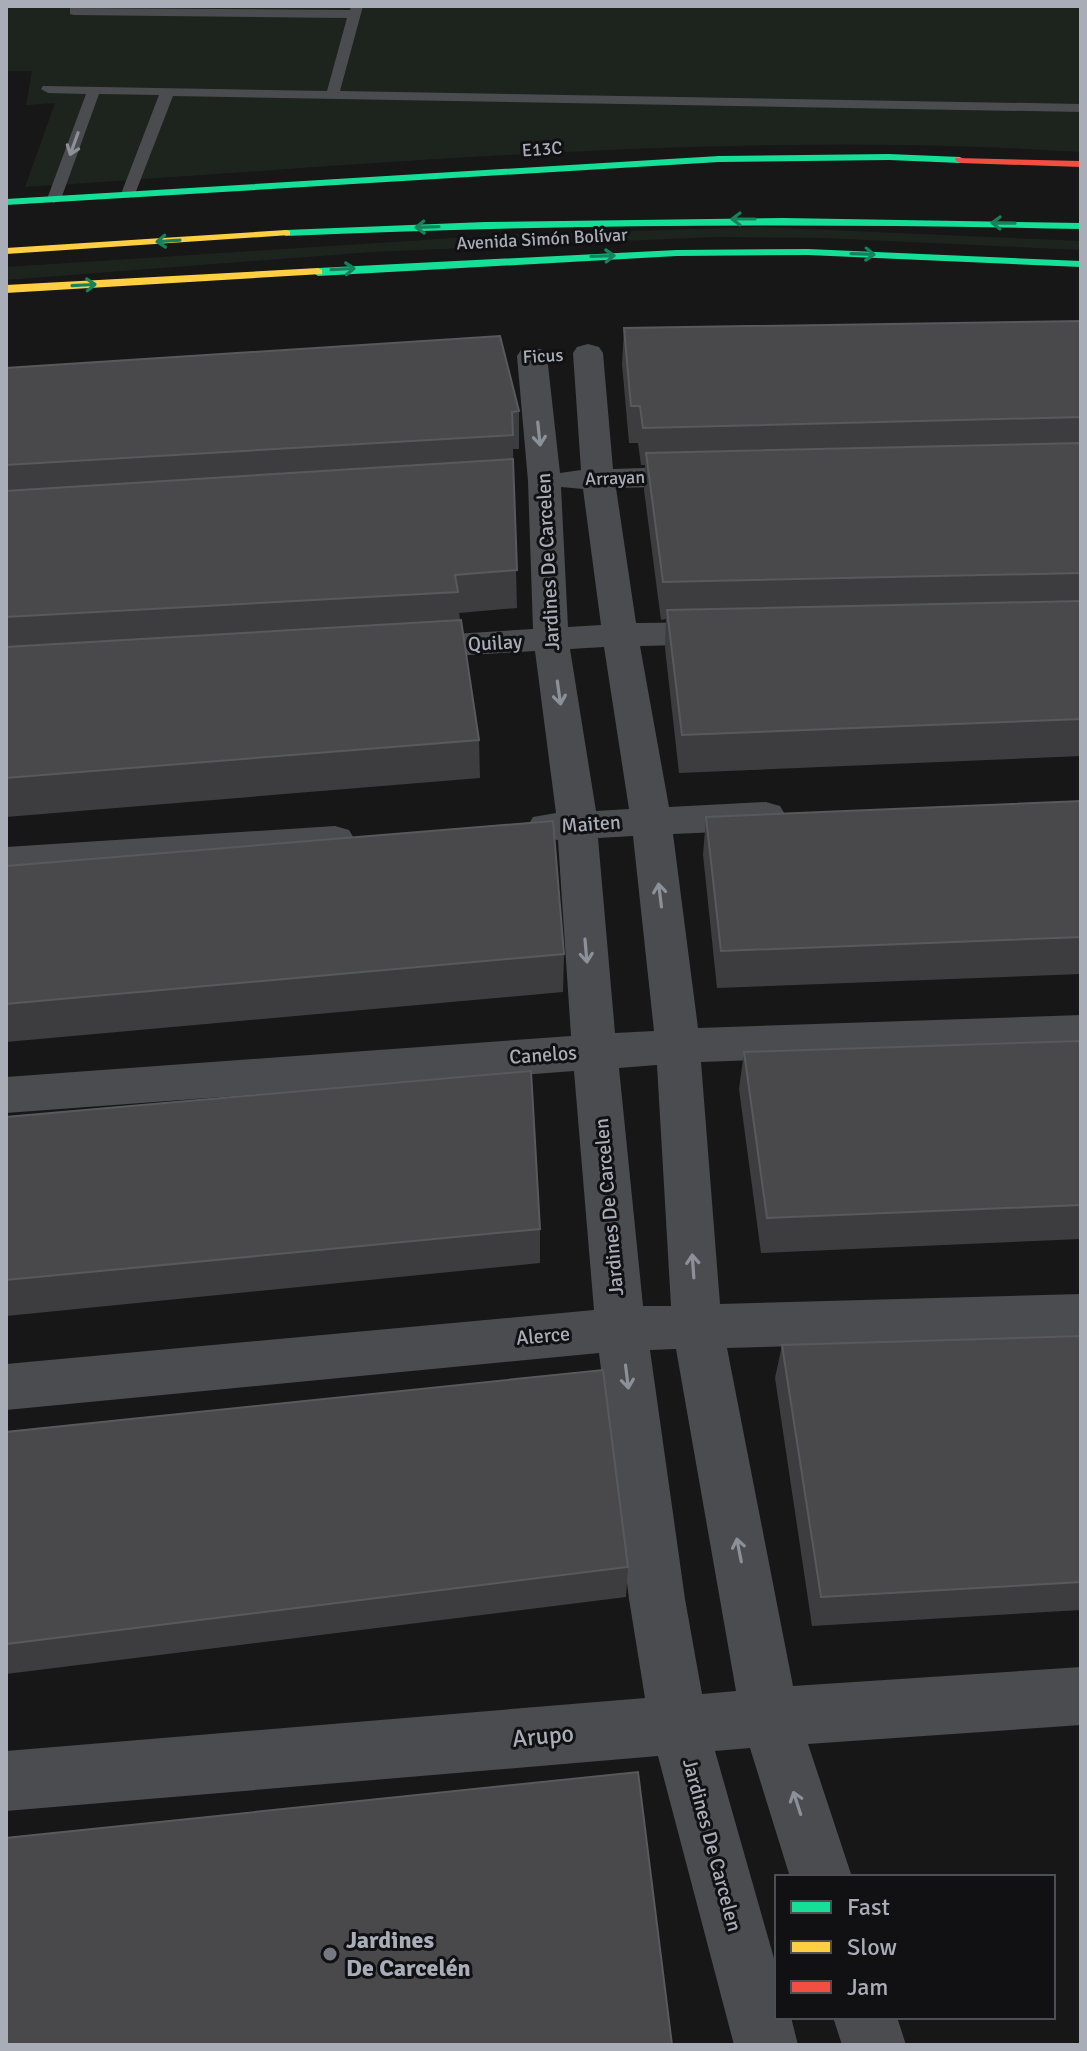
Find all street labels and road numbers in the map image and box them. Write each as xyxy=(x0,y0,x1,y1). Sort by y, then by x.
street label: E13C xyxy=(521,137,563,161)
street label: Avenida Simón Bolívar xyxy=(456,224,629,254)
street label: Ficus xyxy=(522,344,564,368)
street label: Arrayan xyxy=(585,466,645,490)
street label: Jardines De Carcelen xyxy=(531,472,565,652)
street label: Quilay xyxy=(467,629,523,657)
street label: Maiten xyxy=(561,809,621,839)
street label: Canelos xyxy=(508,1040,578,1070)
street label: Jardines De Carcelen xyxy=(589,1117,629,1297)
street label: Alerce xyxy=(515,1321,571,1351)
street label: Arupo xyxy=(511,1718,575,1754)
street label: Jardines De Carcelen xyxy=(677,1756,747,1934)

